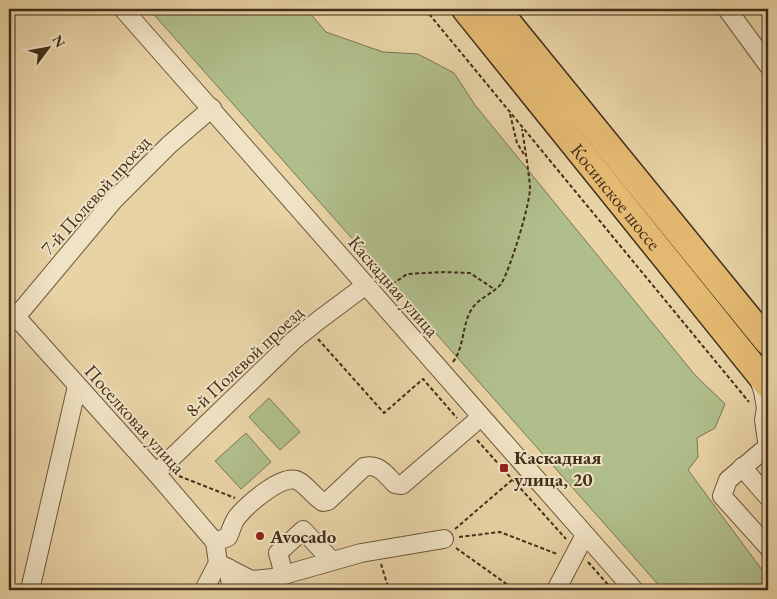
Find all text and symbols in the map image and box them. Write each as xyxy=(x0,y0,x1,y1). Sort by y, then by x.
north arrow xyxy=(22,22,72,72)
text: N xyxy=(48,32,70,51)
street label: 7-й Полевой проезд xyxy=(35,130,156,260)
street label: Косинское шоссе xyxy=(565,138,667,256)
street label: Каскадная улица xyxy=(343,230,445,343)
street label: 8-й Полевой проезд xyxy=(180,300,309,423)
street label: Поселковая улица xyxy=(79,359,191,480)
place label: Каскадная улица, 20 xyxy=(514,445,602,492)
marker: Каскадная улица, 20 xyxy=(498,462,510,474)
place label: Avocado xyxy=(269,524,337,549)
marker: Avocado xyxy=(254,530,266,542)

